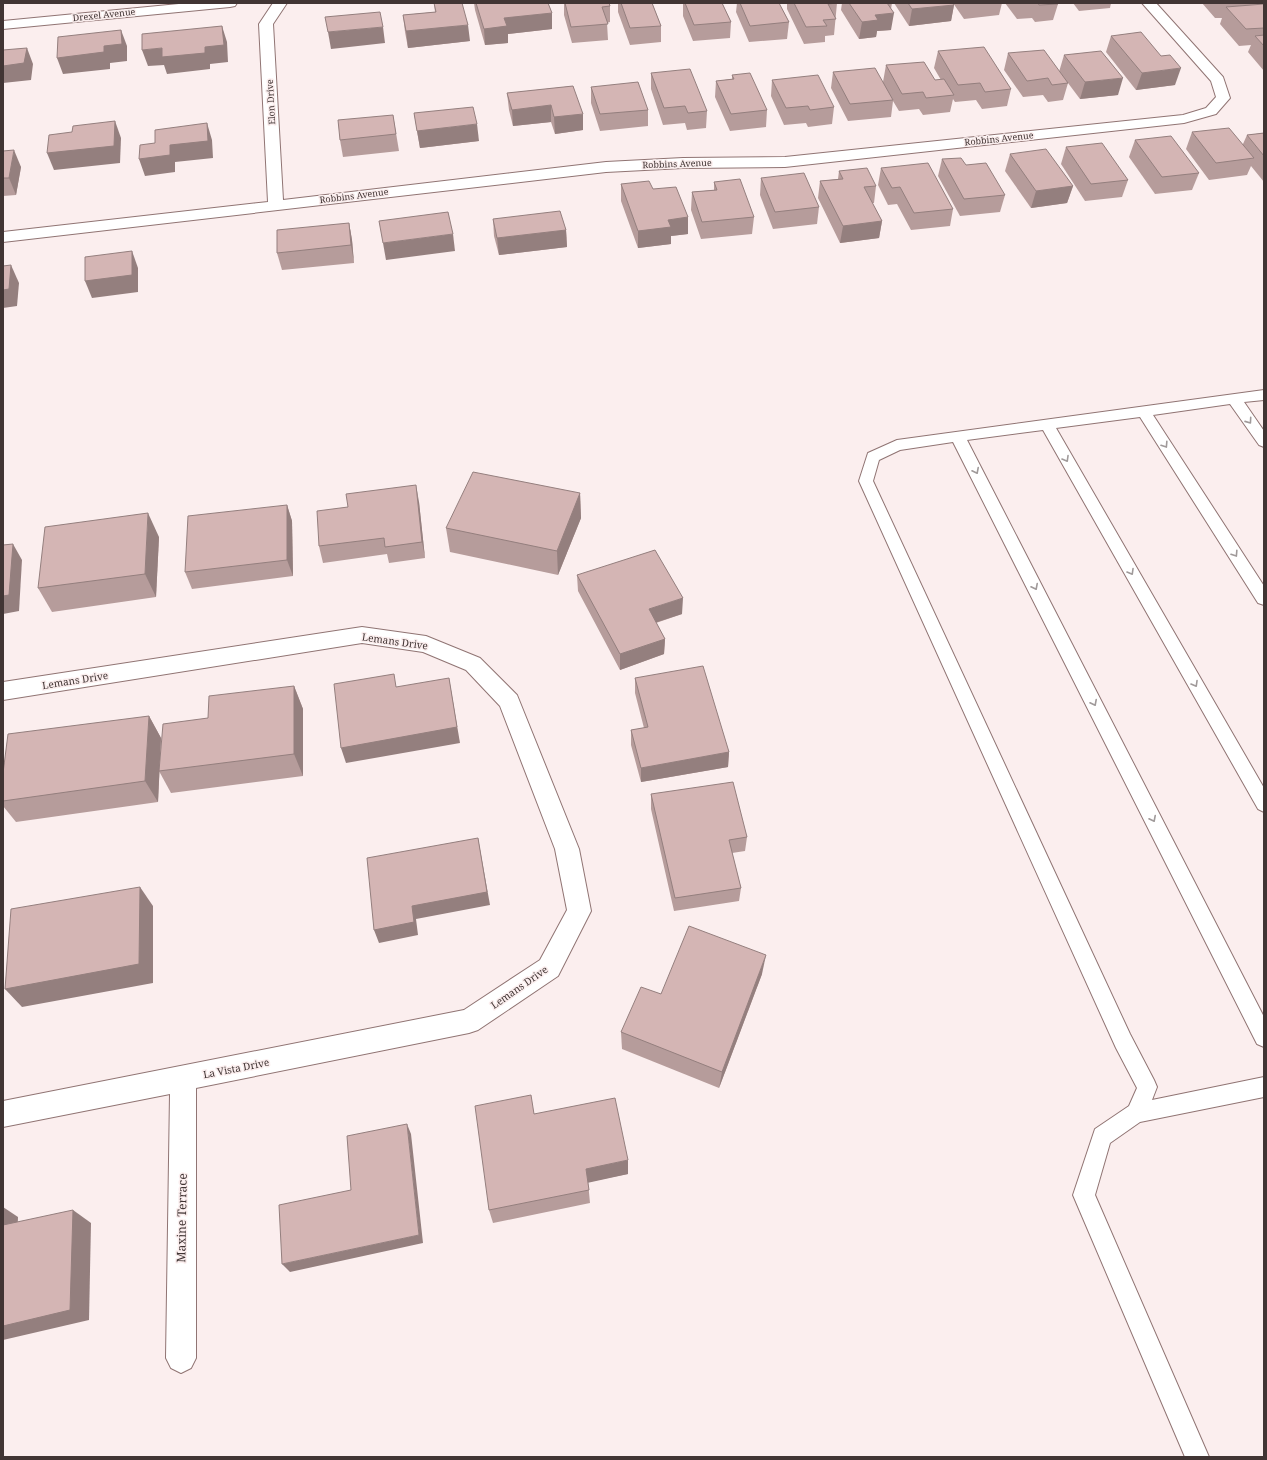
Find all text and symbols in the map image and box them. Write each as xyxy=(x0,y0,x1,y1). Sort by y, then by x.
street label: Drexel Avenue xyxy=(72,5,136,24)
street label: Elon Drive xyxy=(263,79,278,125)
street label: Robbins Avenue xyxy=(964,128,1034,149)
street label: Robbins Avenue xyxy=(642,156,712,171)
street label: Robbins Avenue xyxy=(319,185,389,206)
one-way arrow xyxy=(1244,416,1251,423)
one-way arrow xyxy=(1160,441,1168,448)
one-way arrow xyxy=(1062,455,1069,462)
one-way arrow xyxy=(971,467,979,475)
one-way arrow xyxy=(1231,550,1238,557)
one-way arrow xyxy=(1126,567,1133,575)
one-way arrow xyxy=(1030,583,1038,590)
street label: Lemans Drive xyxy=(361,629,429,653)
street label: Lemans Drive xyxy=(41,668,109,692)
one-way arrow xyxy=(1191,680,1198,687)
one-way arrow xyxy=(1089,699,1097,706)
one-way arrow xyxy=(1148,815,1156,822)
street label: Lemans Drive xyxy=(488,962,550,1012)
street label: La Vista Drive xyxy=(202,1055,270,1081)
street label: Maxine Terrace xyxy=(172,1173,191,1263)

